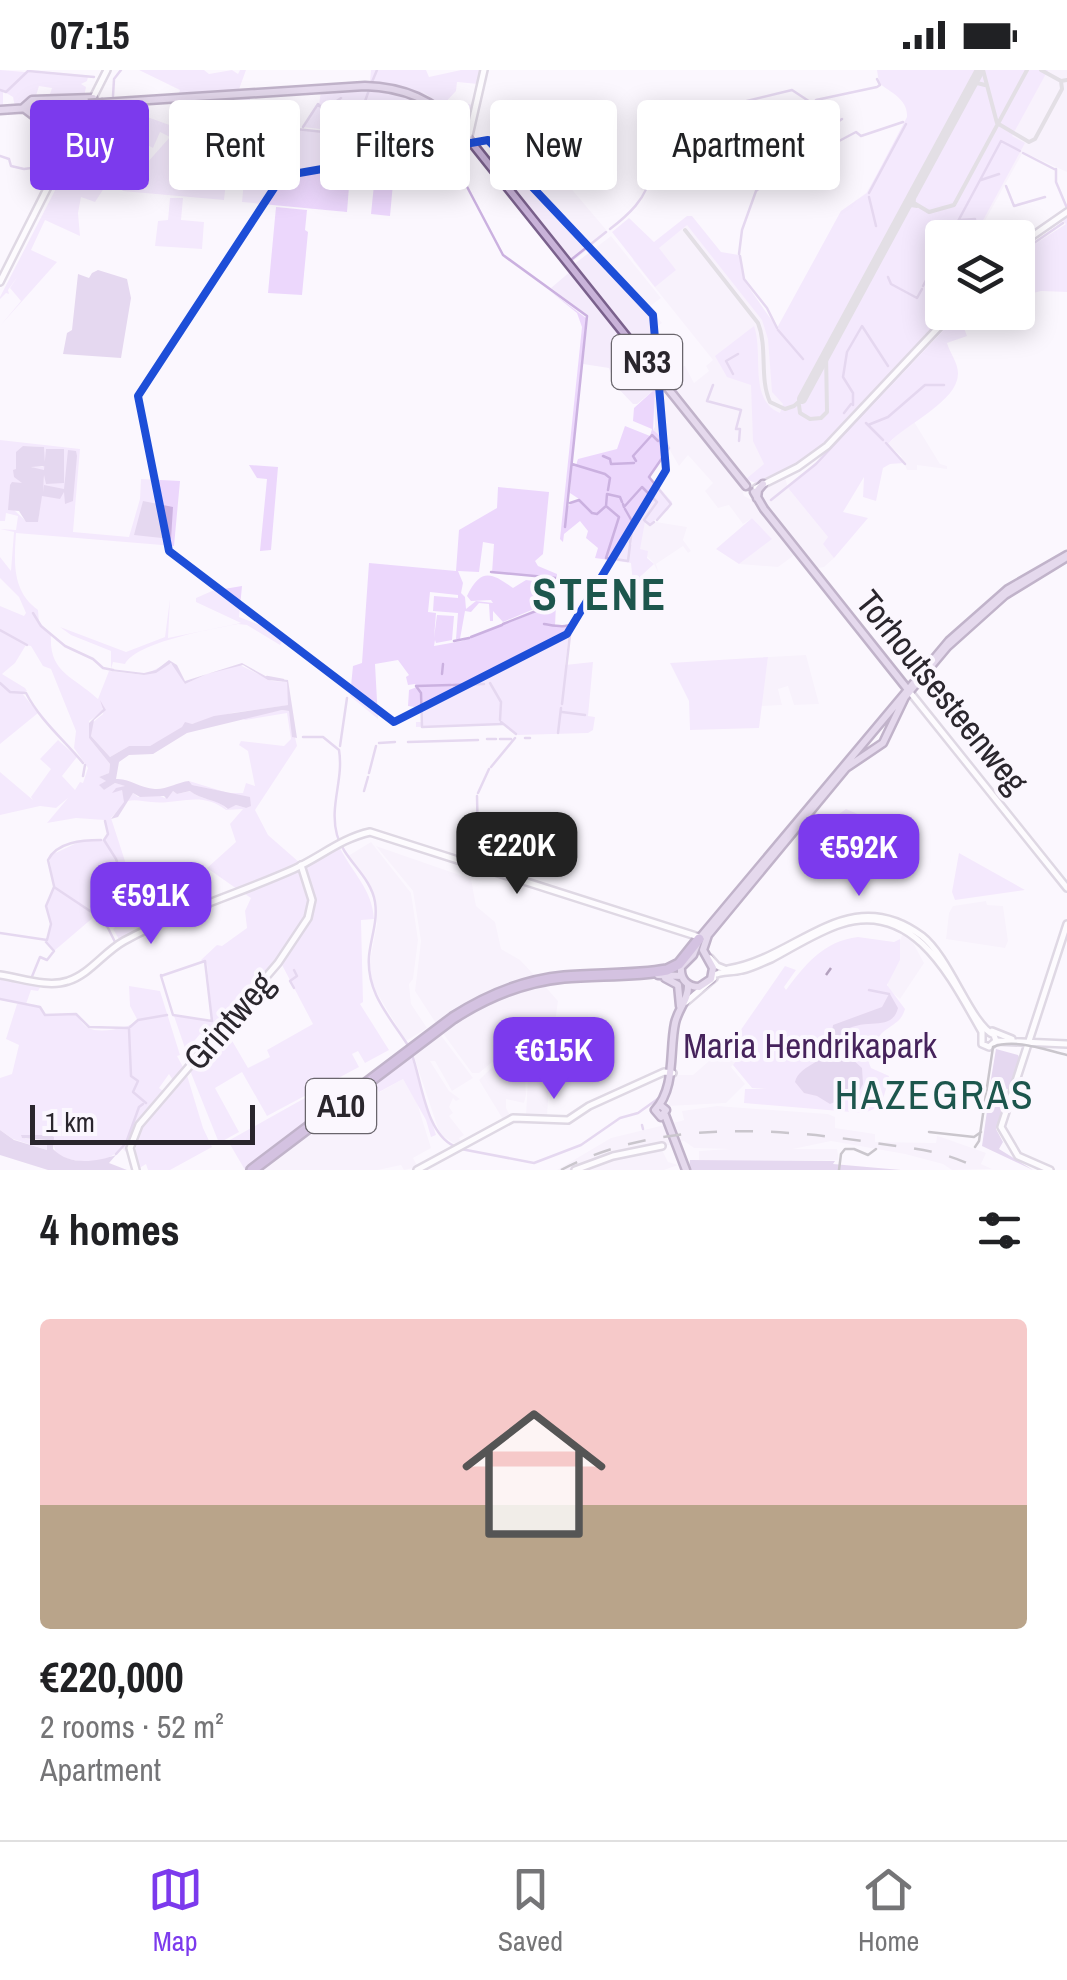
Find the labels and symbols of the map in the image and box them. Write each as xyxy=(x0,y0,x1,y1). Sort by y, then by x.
road number: N33 xyxy=(612,335,682,389)
district label: STENE xyxy=(532,563,668,624)
street label: Torhoutsesteenweg xyxy=(846,580,1039,803)
pin: €220K xyxy=(447,812,587,897)
pin: €592K xyxy=(789,814,929,899)
pin: €591K xyxy=(81,862,221,947)
street label: Grintweg xyxy=(173,961,285,1080)
pin: €615K xyxy=(484,1017,624,1102)
park label: Maria Hendrikapark xyxy=(683,1022,937,1069)
district label: HAZEGRAS xyxy=(835,1068,1035,1121)
road number: A10 xyxy=(306,1079,376,1133)
scale bar xyxy=(30,1100,255,1144)

